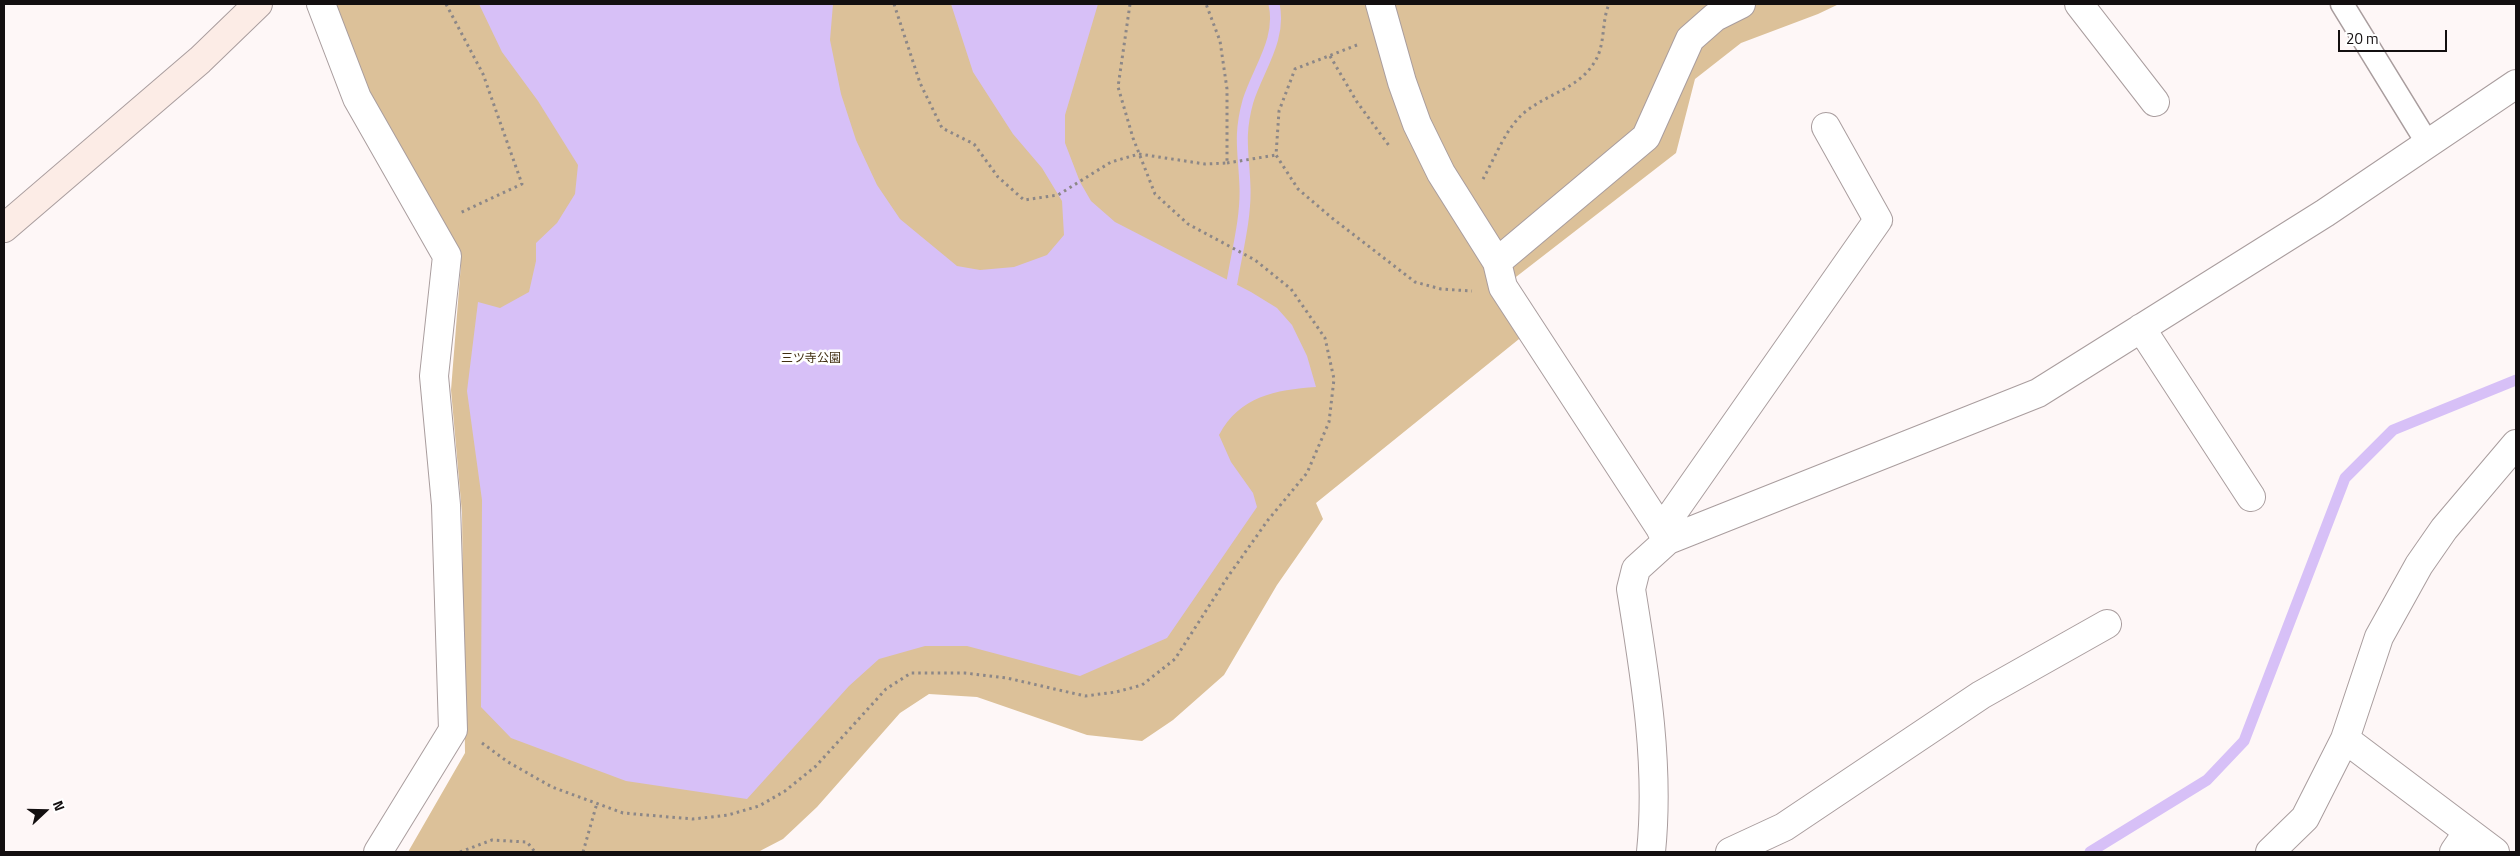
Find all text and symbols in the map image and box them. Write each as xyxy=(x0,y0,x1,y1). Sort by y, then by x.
scale bar xyxy=(2340,20,2449,52)
text: 20 m xyxy=(2346,27,2379,50)
park label: 三ツ寺公園 xyxy=(781,352,841,366)
north arrow xyxy=(20,786,70,836)
text: N xyxy=(48,797,71,814)

